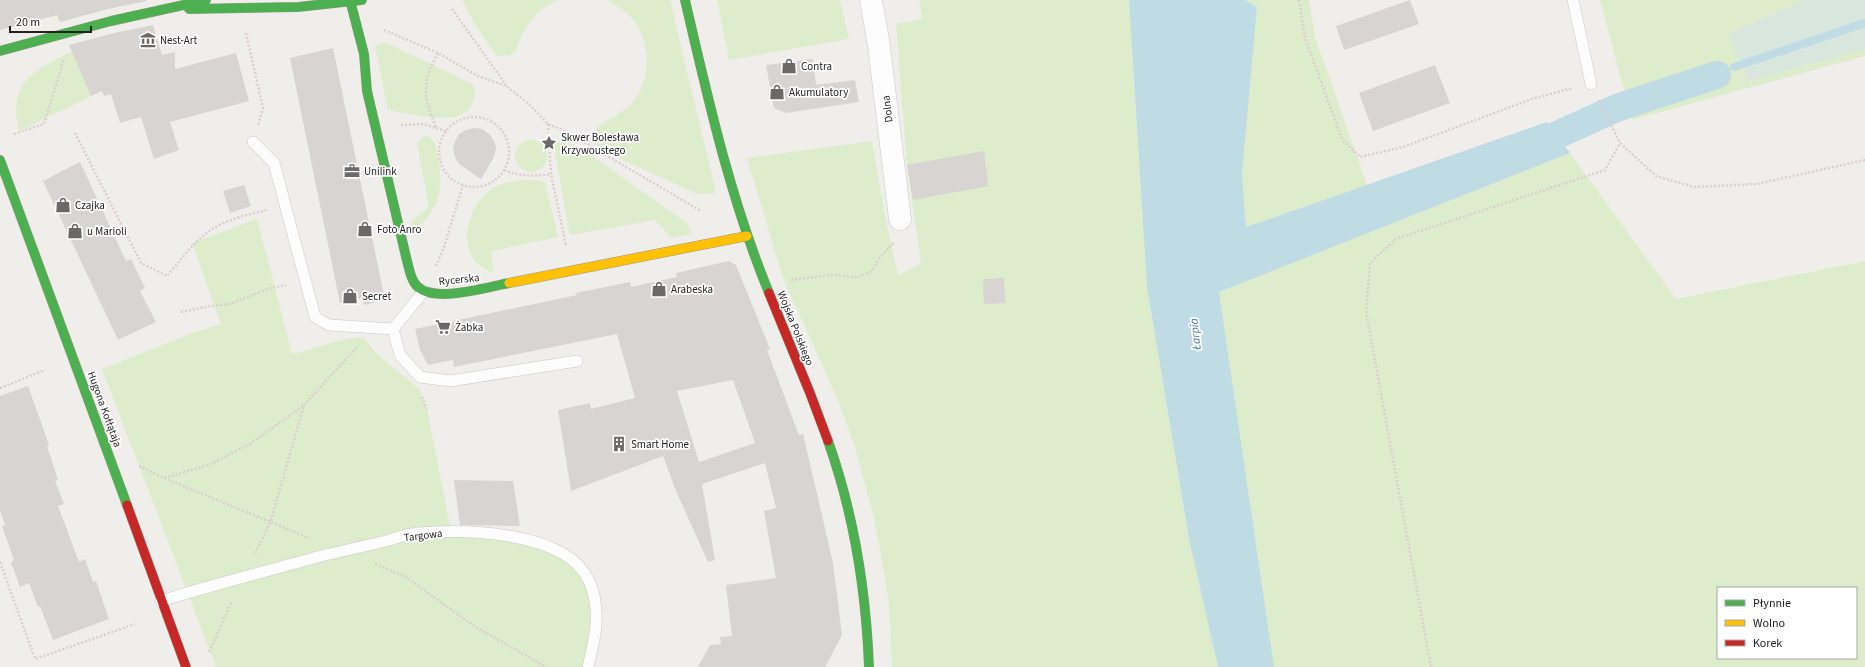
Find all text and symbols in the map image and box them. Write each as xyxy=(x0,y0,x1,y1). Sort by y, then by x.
scale bar xyxy=(10,8,91,34)
text: 20 m xyxy=(16,14,40,31)
museum icon: Nest-Art xyxy=(139,31,157,49)
place label: Nest-Art xyxy=(160,33,198,48)
shop icon: Contra xyxy=(780,57,798,75)
place label: Contra xyxy=(801,59,832,74)
shop icon: Akumulatory xyxy=(768,83,786,101)
place label: Akumulatory xyxy=(789,85,848,100)
street label: Dolna xyxy=(878,95,897,123)
place label: Skwer Bolesława Krzywoustego xyxy=(561,130,639,158)
place icon: Skwer Bolesława Krzywoustego xyxy=(540,134,558,152)
office icon: Unilink xyxy=(343,162,361,180)
place label: Unilink xyxy=(364,164,397,179)
shop icon: Czajka xyxy=(54,196,72,214)
place label: Czajka xyxy=(75,198,105,213)
shop icon: Foto Anro xyxy=(356,220,374,238)
shop icon: u Marioli xyxy=(66,222,84,240)
place label: Foto Anro xyxy=(377,222,421,237)
place label: u Marioli xyxy=(87,224,127,239)
street label: Rycerska xyxy=(438,270,480,289)
shop icon: Arabeska xyxy=(650,280,668,298)
place label: Arabeska xyxy=(671,282,713,297)
shop icon: Secret xyxy=(341,287,359,305)
place label: Secret xyxy=(362,289,391,304)
street label: Wojska Polskiego xyxy=(774,289,817,368)
water label: Łarpia xyxy=(1185,317,1206,352)
supermarket icon: Żabka xyxy=(434,318,452,336)
place label: Żabka xyxy=(455,320,483,335)
street label: Hugona Kołłątaja xyxy=(84,369,125,449)
building icon: Smart Home xyxy=(610,435,628,453)
place label: Smart Home xyxy=(631,437,690,452)
street label: Targowa xyxy=(403,526,443,545)
legend xyxy=(1717,587,1857,659)
text: Płynnie xyxy=(1753,595,1791,612)
text: Wolno xyxy=(1753,615,1785,632)
text: Korek xyxy=(1753,635,1782,652)

